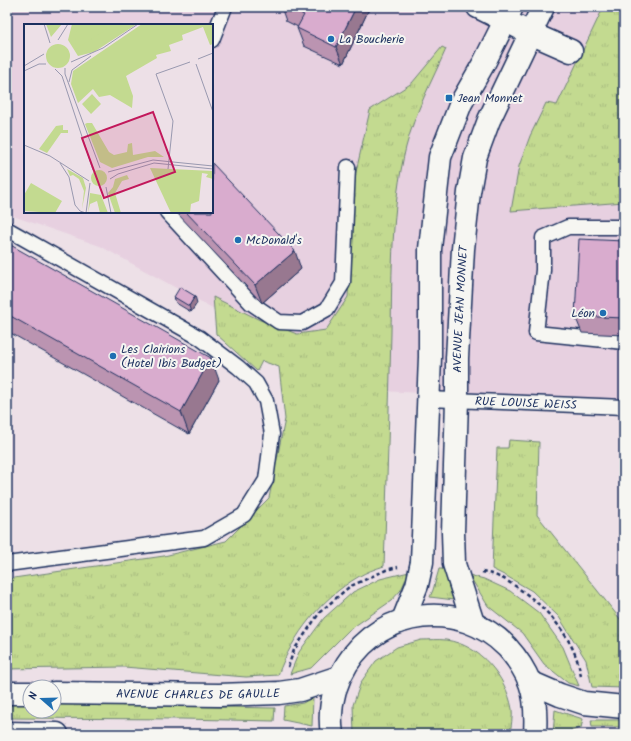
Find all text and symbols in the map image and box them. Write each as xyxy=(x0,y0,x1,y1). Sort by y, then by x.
inset map xyxy=(24,24,213,213)
place label: La Boucherie xyxy=(339,30,405,49)
marker: La Boucherie xyxy=(326,34,336,44)
place label: Jean Monnet xyxy=(457,89,523,108)
marker: Jean Monnet xyxy=(444,93,454,103)
place label: McDonald's xyxy=(246,231,302,250)
marker: McDonald's xyxy=(233,235,243,245)
street label: AVENUE JEAN MONNET xyxy=(448,243,473,373)
place label: Léon xyxy=(571,304,595,323)
marker: Léon xyxy=(598,308,608,318)
place label: Les Clairions (Hotel Ibis Budget) xyxy=(121,340,222,373)
marker: Les Clairions (Hotel Ibis Budget) xyxy=(108,351,118,361)
street label: RUE LOUISE WEISS xyxy=(475,392,578,415)
north arrow xyxy=(22,679,62,719)
street label: AVENUE CHARLES DE GAULLE xyxy=(116,684,281,705)
text: N xyxy=(24,690,43,702)

